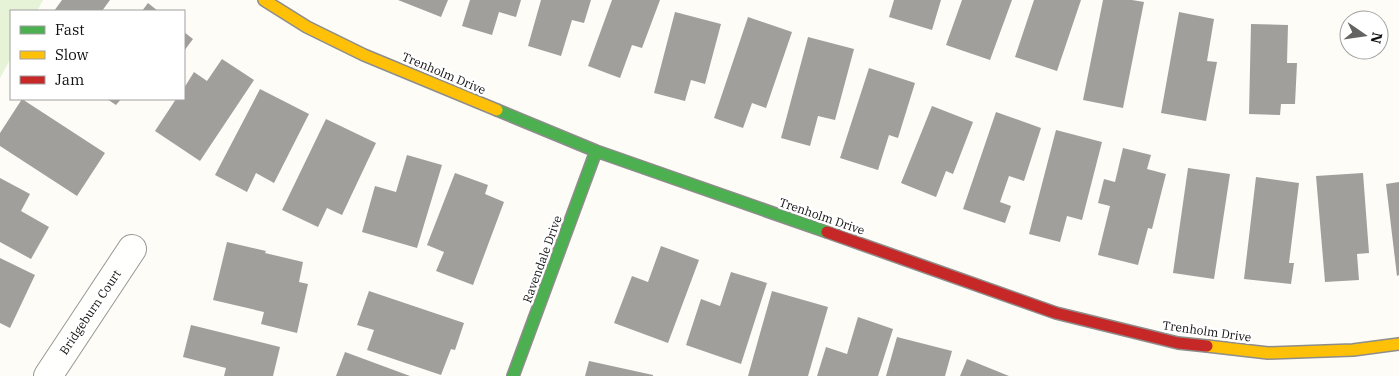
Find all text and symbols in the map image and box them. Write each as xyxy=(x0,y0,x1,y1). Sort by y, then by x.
legend xyxy=(10,10,185,100)
north arrow xyxy=(1339,10,1389,60)
text: Fast xyxy=(55,20,85,39)
text: N xyxy=(1367,31,1387,45)
text: Slow xyxy=(55,45,89,64)
street label: Trenholm Drive xyxy=(400,49,488,97)
text: Jam xyxy=(55,70,84,89)
street label: Trenholm Drive xyxy=(777,194,867,238)
street label: Ravendale Drive xyxy=(519,213,565,305)
street label: Bridgeburn Court xyxy=(56,267,124,357)
street label: Trenholm Drive xyxy=(1162,317,1252,345)

